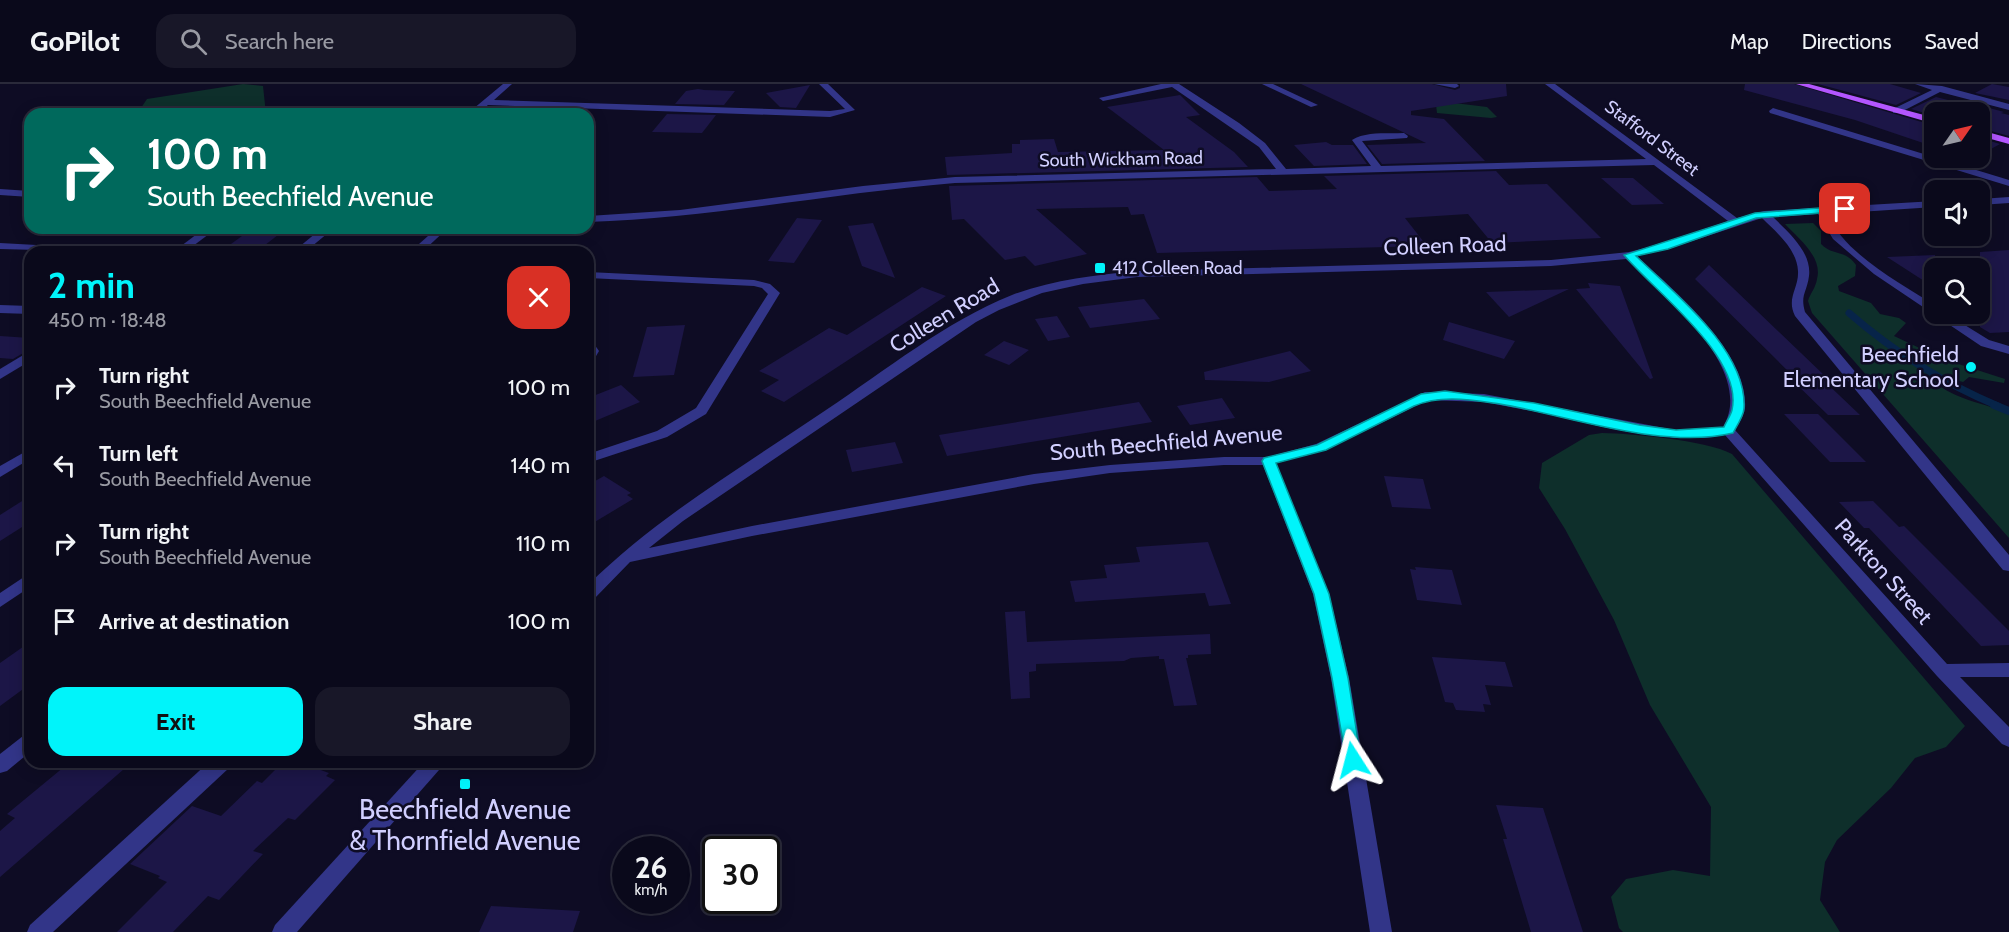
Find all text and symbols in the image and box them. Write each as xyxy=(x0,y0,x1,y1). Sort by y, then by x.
search box xyxy=(156,14,576,68)
text: GoPilot xyxy=(30,24,120,58)
icon: search xyxy=(177,25,210,58)
text: Search here xyxy=(225,28,334,55)
text: Map xyxy=(1730,29,1769,54)
text: Directions xyxy=(1802,29,1891,54)
text: Saved xyxy=(1924,29,1979,54)
street label: Stafford Street xyxy=(1601,95,1703,181)
north arrow xyxy=(1924,102,1990,168)
map controls xyxy=(1924,102,1990,324)
text: 100 m xyxy=(147,128,268,180)
icon: right xyxy=(48,132,126,210)
street label: South Wickham Road xyxy=(1039,147,1203,171)
text: South Beechfield Avenue xyxy=(147,180,434,213)
button: sound xyxy=(1924,180,1990,246)
pin xyxy=(1819,183,1870,234)
icon: arrive xyxy=(1828,192,1861,225)
street label: Colleen Road xyxy=(1383,230,1507,261)
place label: 412 Colleen Road xyxy=(1112,257,1242,279)
button: search xyxy=(1924,258,1990,324)
marker: 412 Colleen Road xyxy=(1093,261,1107,275)
text: 2 min xyxy=(48,263,135,307)
button: close xyxy=(507,266,570,329)
street label: Colleen Road xyxy=(885,272,1004,359)
text: 450 m · 18:48 xyxy=(48,308,167,332)
place label: Beechfield Elementary School xyxy=(1783,341,1960,393)
marker: Beechfield Elementary School xyxy=(1964,360,1978,374)
text: Turn right xyxy=(99,362,189,389)
icon: right xyxy=(48,371,81,404)
text: 100 m xyxy=(508,374,570,401)
text: South Beechfield Avenue xyxy=(99,389,311,413)
street label: South Beechfield Avenue xyxy=(1049,419,1284,466)
text: Turn left xyxy=(99,440,178,467)
icon: left xyxy=(48,449,81,482)
text: 140 m xyxy=(511,452,570,479)
text: South Beechfield Avenue xyxy=(99,467,311,491)
street label: Parkton Street xyxy=(1829,513,1939,630)
text: Turn right xyxy=(99,518,189,545)
icon: right xyxy=(48,527,81,560)
text: 110 m xyxy=(516,530,570,557)
text: South Beechfield Avenue xyxy=(99,545,311,569)
icon: arrive xyxy=(48,605,81,638)
text: Arrive at destination xyxy=(99,608,289,635)
text: 100 m xyxy=(508,608,570,635)
button: Exit xyxy=(48,687,303,756)
button: Share xyxy=(315,687,570,756)
position arrow xyxy=(1321,728,1385,792)
marker: Beechfield Avenue & Thornfield Avenue xyxy=(458,777,472,791)
place label: Beechfield Avenue & Thornfield Avenue xyxy=(349,793,581,857)
speed limit sign: 30 xyxy=(702,836,780,914)
text: 26 xyxy=(635,849,667,886)
text: km/h xyxy=(635,881,667,899)

